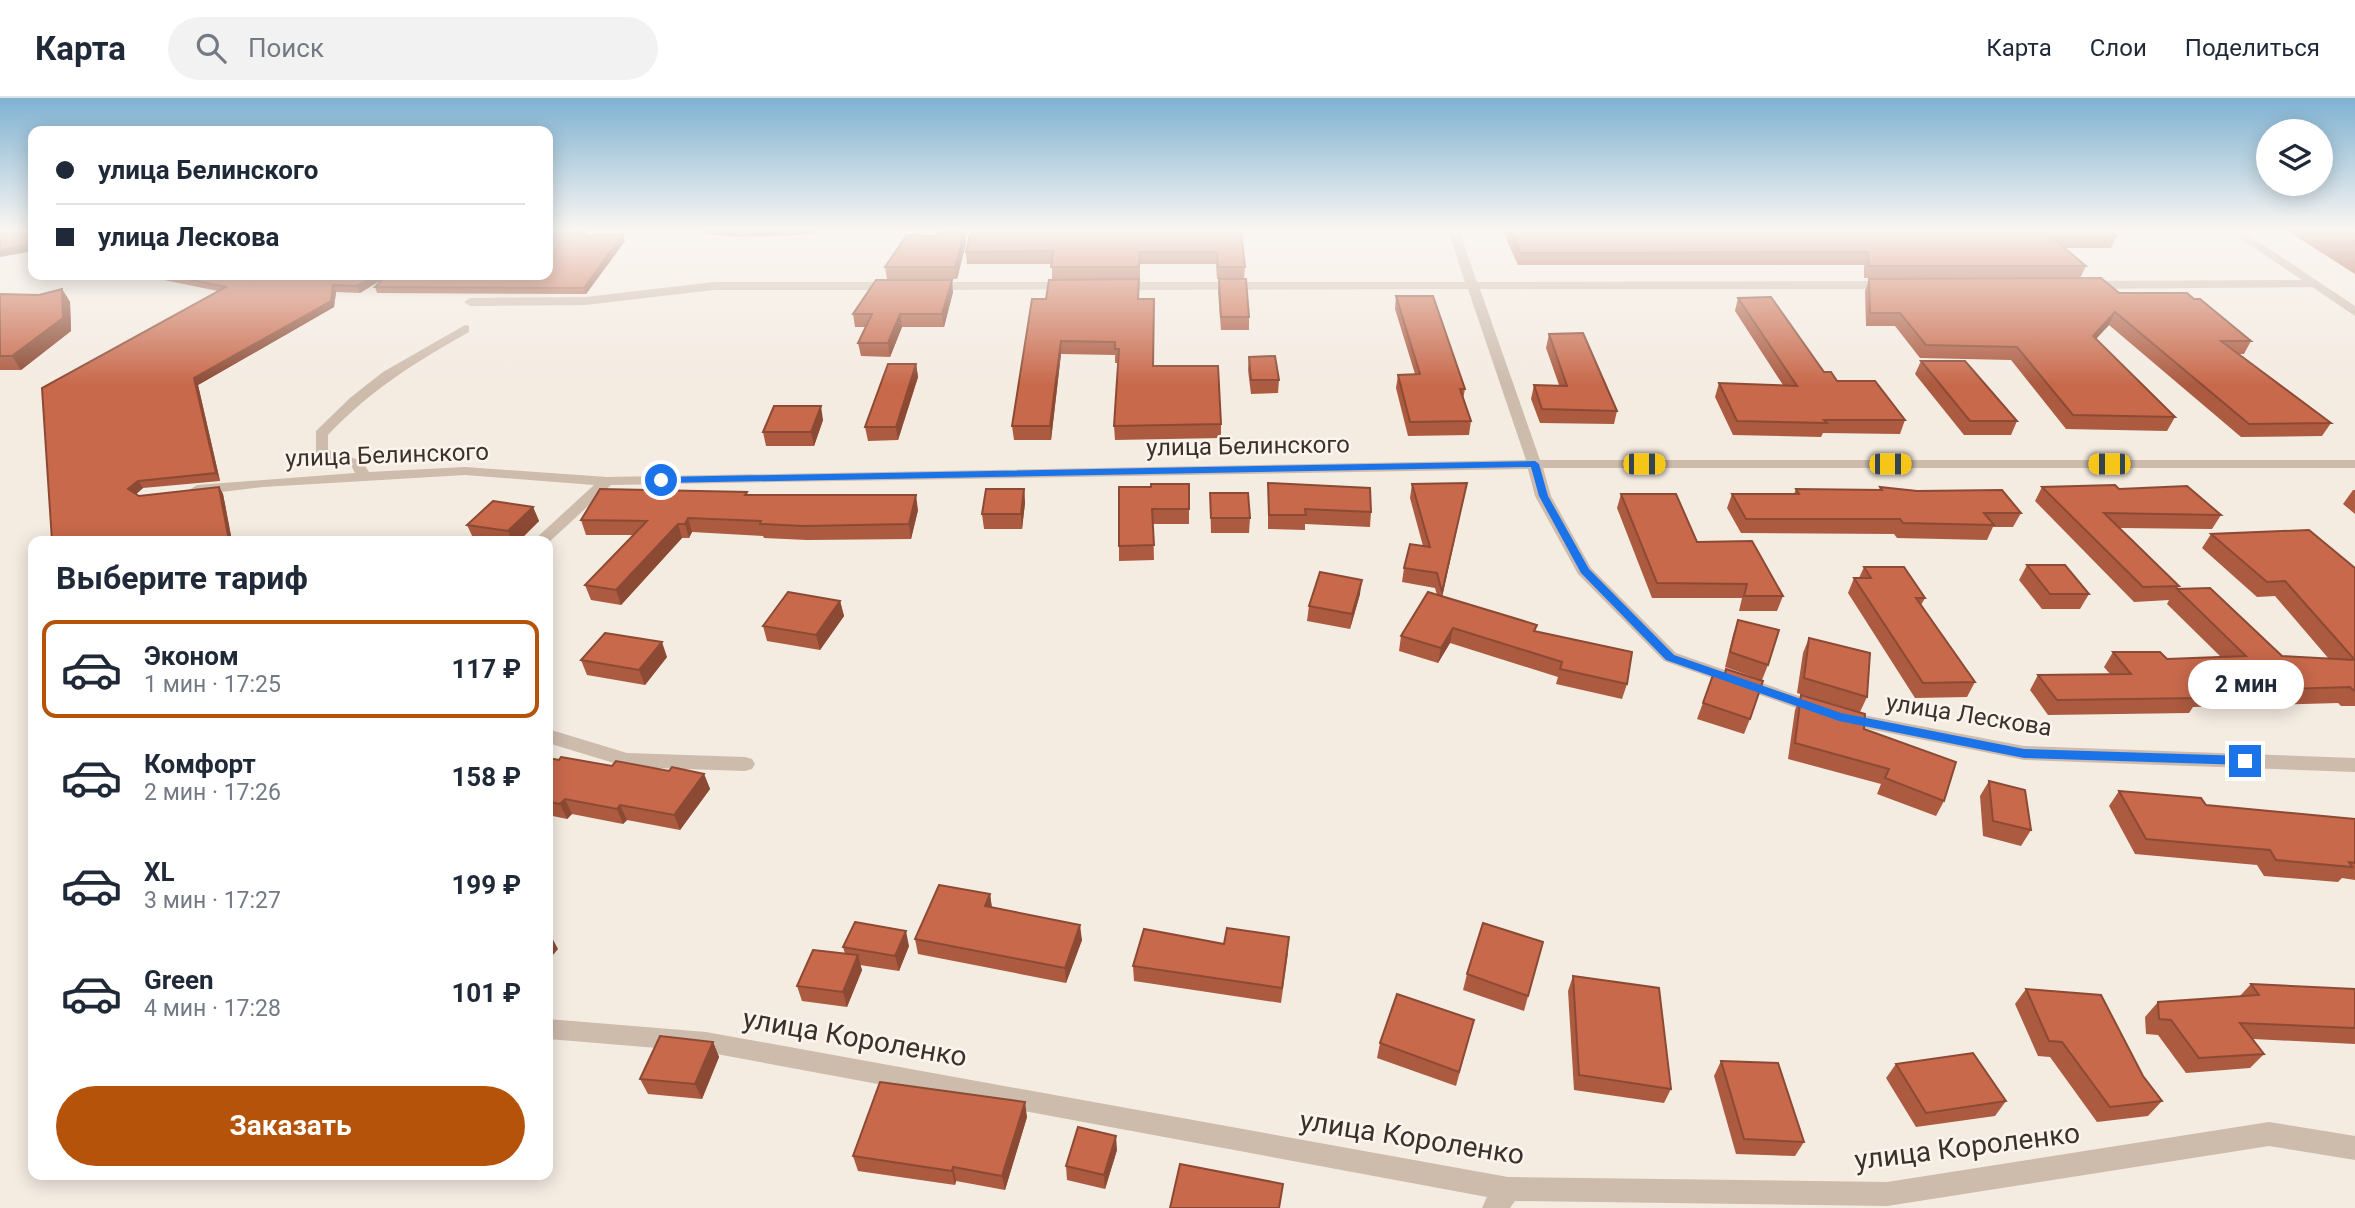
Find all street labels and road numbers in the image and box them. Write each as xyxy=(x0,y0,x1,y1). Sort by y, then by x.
street label: улица Белинского xyxy=(1146,430,1350,462)
street label: улица Белинского xyxy=(285,437,489,473)
street label: улица Лескова xyxy=(1884,688,2054,742)
street label: улица Короленко xyxy=(740,1002,969,1073)
street label: улица Короленко xyxy=(1297,1103,1527,1172)
street label: улица Короленко xyxy=(1852,1116,2082,1177)

